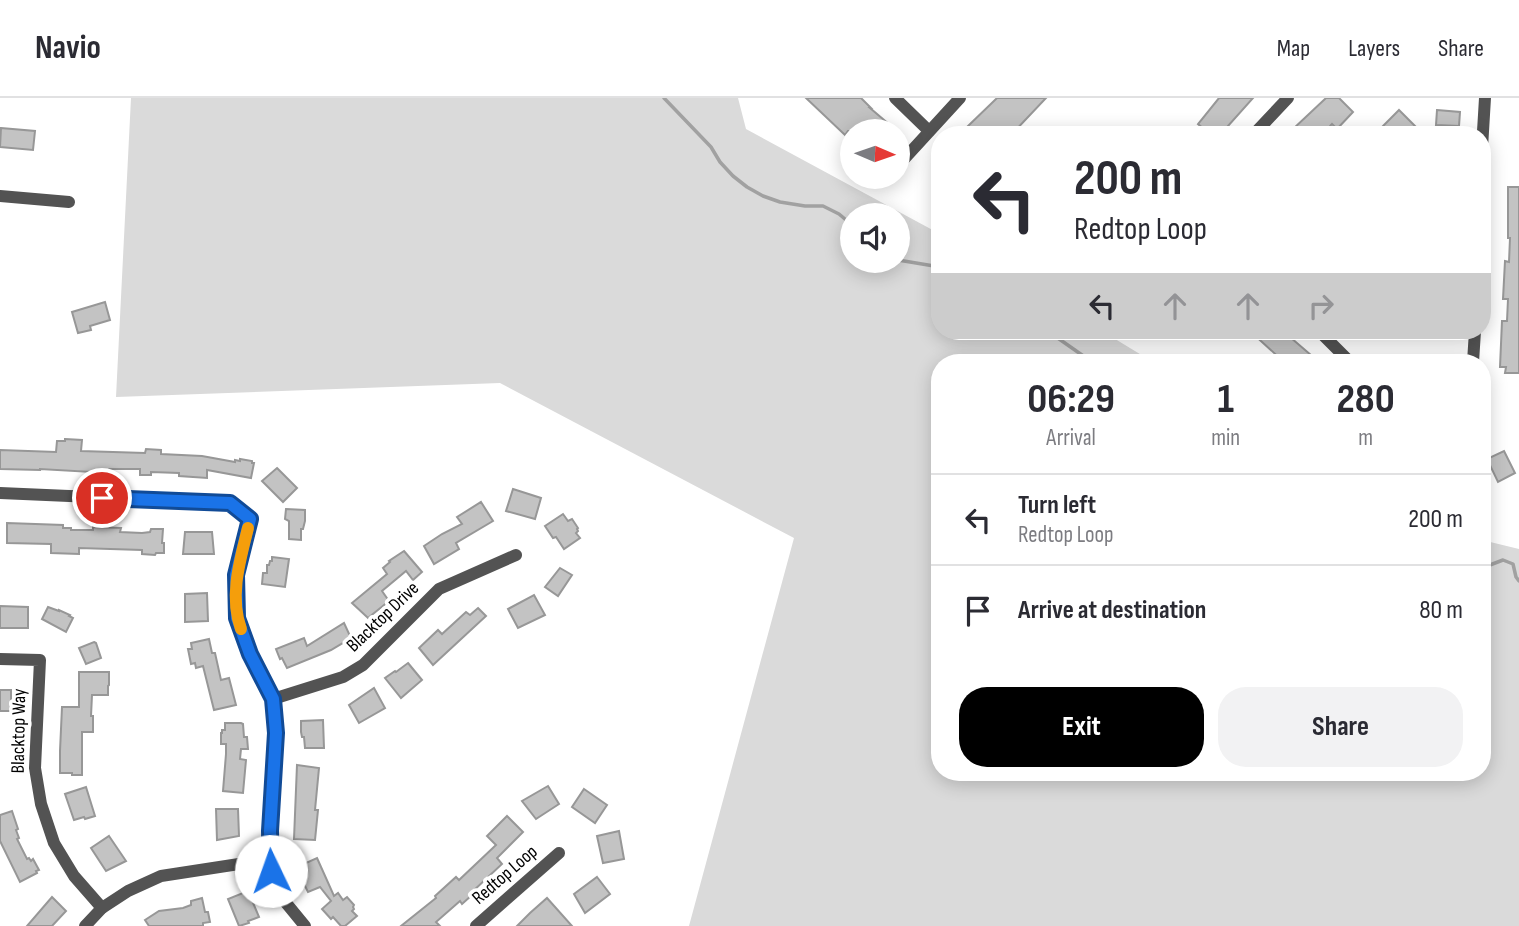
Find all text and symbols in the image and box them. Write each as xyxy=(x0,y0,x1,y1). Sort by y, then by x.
text: Navio xyxy=(35,28,101,68)
text: Map xyxy=(1277,34,1310,63)
text: Layers xyxy=(1348,34,1400,63)
text: Share xyxy=(1438,34,1484,63)
north arrow xyxy=(840,119,910,189)
map controls xyxy=(840,119,910,273)
text: 200 m xyxy=(1074,150,1182,209)
icon: left xyxy=(959,154,1050,245)
button: sound xyxy=(840,203,910,273)
text: Redtop Loop xyxy=(1074,210,1207,249)
icon: left xyxy=(1083,287,1121,325)
icon: ahead xyxy=(1156,287,1194,325)
icon: ahead xyxy=(1229,287,1267,325)
icon: right xyxy=(1302,287,1340,325)
text: 06:29 xyxy=(1027,374,1115,425)
text: 1 xyxy=(1217,374,1234,425)
text: 280 xyxy=(1336,374,1395,425)
text: Arrival xyxy=(1046,424,1096,452)
text: min xyxy=(1211,424,1240,452)
text: m xyxy=(1358,424,1373,452)
pin xyxy=(72,468,132,528)
icon: arrive xyxy=(83,479,121,517)
text: Turn left xyxy=(1018,490,1096,521)
icon: left xyxy=(959,501,997,539)
text: 200 m xyxy=(1408,504,1463,535)
text: Redtop Loop xyxy=(1018,521,1114,549)
street label: Blacktop Drive xyxy=(342,577,424,657)
icon: arrive xyxy=(959,592,997,630)
text: Arrive at destination xyxy=(1018,595,1206,626)
text: 80 m xyxy=(1419,595,1463,626)
button: Exit xyxy=(959,687,1204,767)
button: Share xyxy=(1218,687,1463,767)
street label: Blacktop Way xyxy=(7,688,31,774)
position arrow xyxy=(234,834,308,908)
street label: Redtop Loop xyxy=(468,840,542,910)

